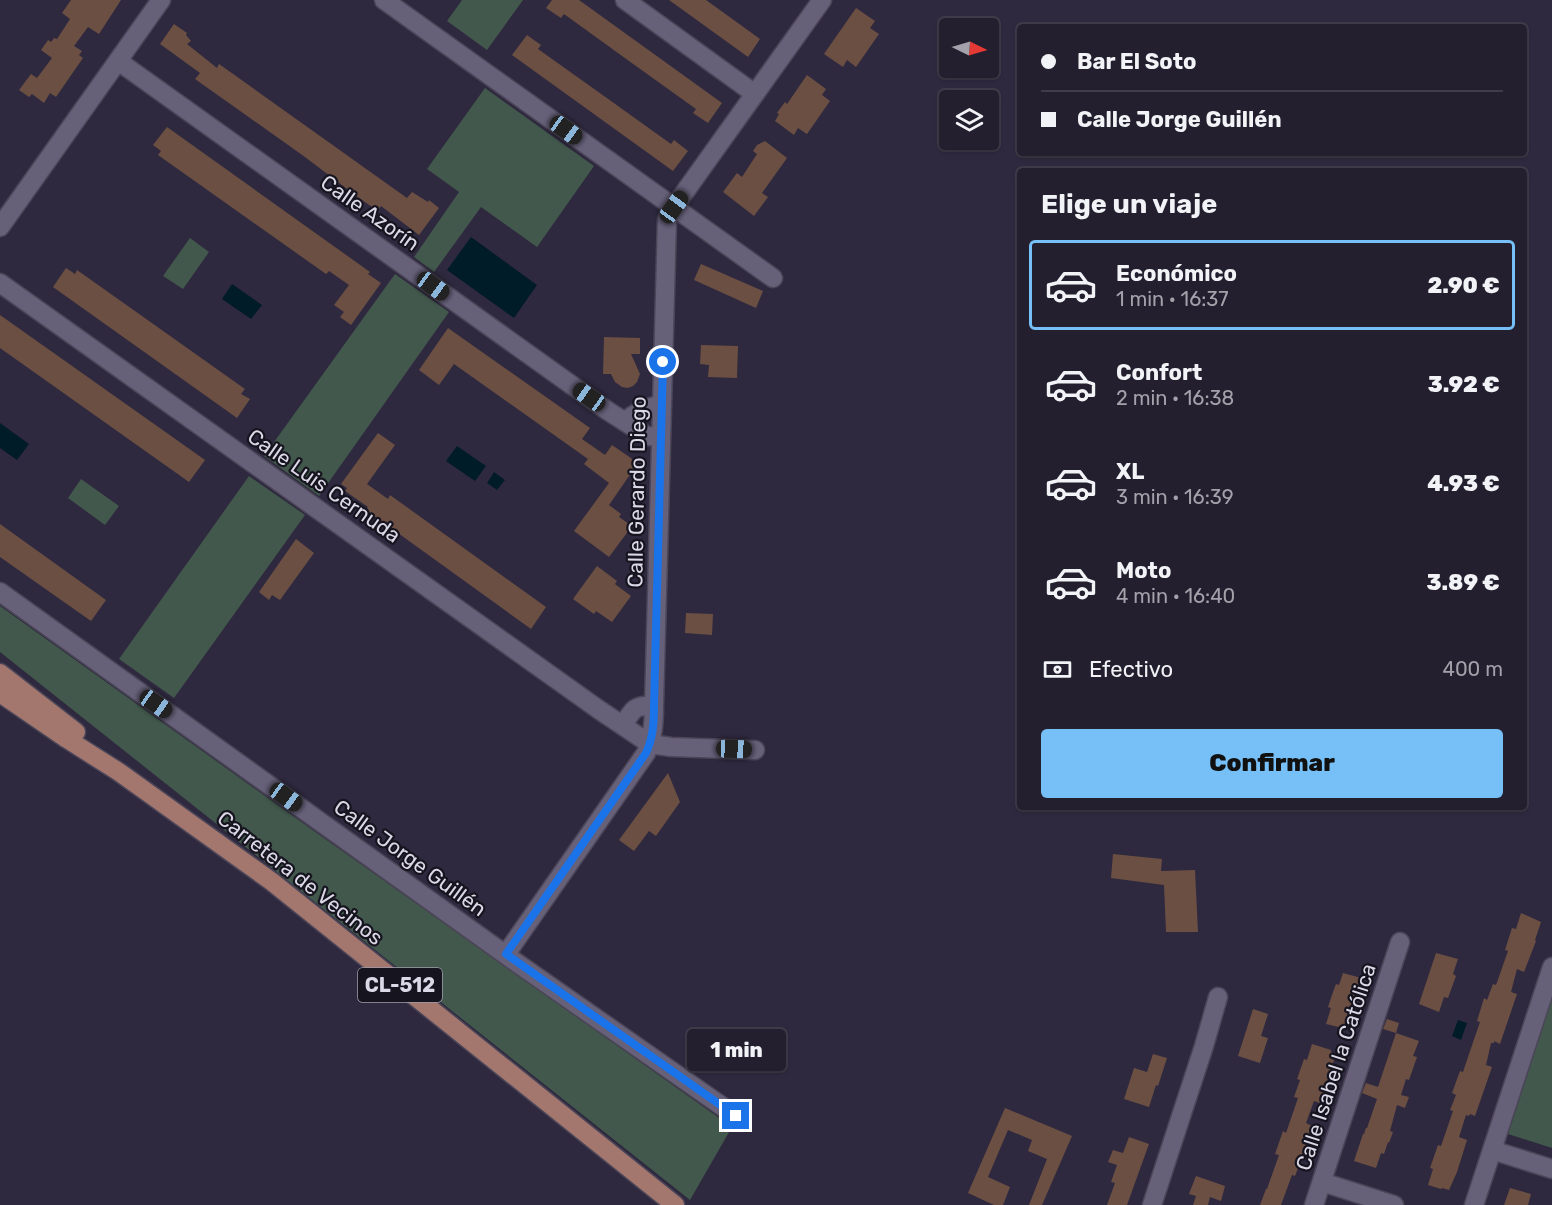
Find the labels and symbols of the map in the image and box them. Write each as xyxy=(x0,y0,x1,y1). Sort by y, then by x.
north arrow xyxy=(939,18,999,78)
car xyxy=(546,112,586,148)
street label: Calle Azorín xyxy=(316,169,424,256)
car xyxy=(656,187,692,227)
car xyxy=(413,268,453,304)
route start xyxy=(649,348,676,375)
car xyxy=(569,379,609,415)
street label: Calle Gerardo Diego xyxy=(622,396,651,588)
street label: Calle Luis Cernuda xyxy=(243,423,406,548)
car xyxy=(136,686,176,722)
car xyxy=(716,739,752,759)
car xyxy=(266,779,306,815)
street label: Calle Jorge Guillén xyxy=(329,794,491,921)
street label: Carretera de Vecinos xyxy=(213,805,388,950)
street label: Calle Isabel la Católica xyxy=(1290,960,1381,1174)
road number: CL-512 xyxy=(358,968,442,1002)
callout: 1 min xyxy=(686,1029,786,1071)
route end xyxy=(722,1102,749,1129)

